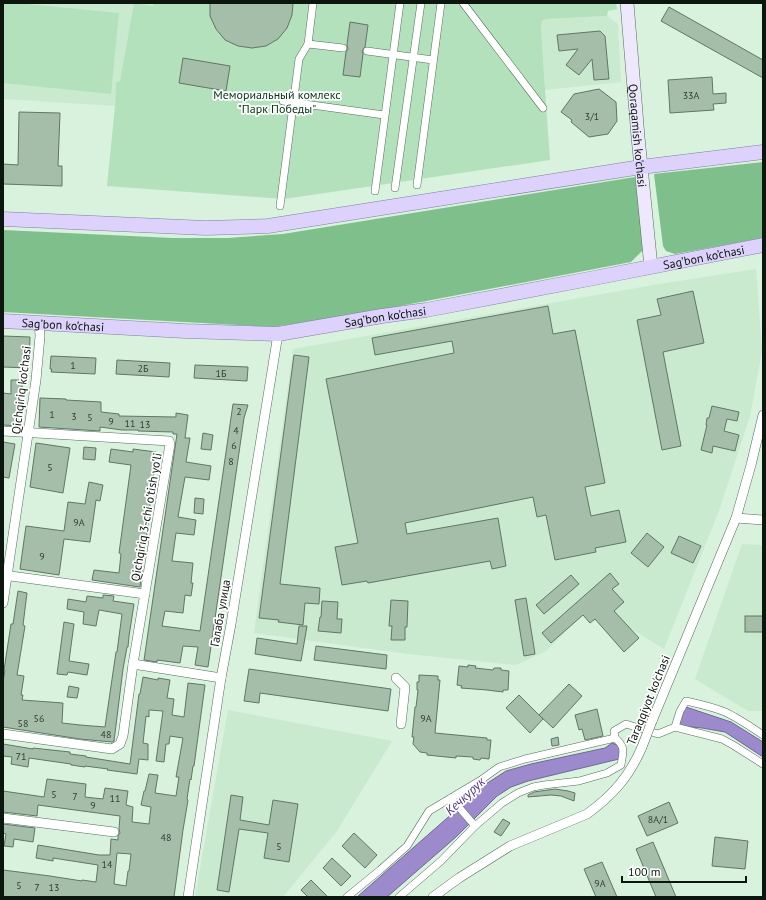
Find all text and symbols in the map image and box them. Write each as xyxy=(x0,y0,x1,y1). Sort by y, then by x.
street label: Qoraqamish ko'chasi xyxy=(626,83,650,188)
park label: Мемориальный комлекс "Парк Победы" xyxy=(213,87,341,116)
house number: 33A xyxy=(683,89,700,102)
house number: 3/1 xyxy=(585,110,599,123)
street label: Sag’bon ko’chasi xyxy=(662,241,746,272)
street label: Sag’bon ko’chasi xyxy=(343,303,427,330)
street label: Sag’bon ko’chasi xyxy=(21,315,105,334)
street label: Qichqiriq ko'chasi xyxy=(8,345,34,435)
house number: 1 xyxy=(70,359,76,372)
house number: 2Б xyxy=(138,362,149,375)
house number: 1Б xyxy=(216,367,227,380)
house number: 2 xyxy=(236,405,242,418)
house number: 1 xyxy=(49,408,55,421)
house number: 3 xyxy=(71,410,77,423)
house number: 5 xyxy=(87,411,93,424)
house number: 9 xyxy=(108,415,114,428)
house number: 11 xyxy=(125,417,135,430)
house number: 13 xyxy=(140,418,150,431)
house number: 4 xyxy=(233,424,239,437)
house number: 6 xyxy=(231,439,237,452)
street label: Qichqiriq 3-chi o'tish yo'li xyxy=(127,452,165,582)
house number: 8 xyxy=(228,455,234,468)
house number: 5 xyxy=(47,461,53,474)
house number: 9A xyxy=(73,516,85,529)
house number: 9 xyxy=(39,550,45,563)
street label: Галаба улица xyxy=(207,578,233,648)
street label: Taraqqiyot ko'chasi xyxy=(623,653,673,747)
house number: 56 xyxy=(34,712,44,725)
house number: 9A xyxy=(420,712,432,725)
house number: 58 xyxy=(18,717,28,730)
house number: 48 xyxy=(101,728,111,741)
house number: 71 xyxy=(16,750,26,763)
water label: Кечкурук xyxy=(441,773,489,819)
house number: 5 xyxy=(51,788,57,801)
house number: 7 xyxy=(72,790,78,803)
house number: 11 xyxy=(110,792,120,805)
house number: 9 xyxy=(90,799,96,812)
house number: 8A/1 xyxy=(648,813,668,826)
house number: 48 xyxy=(161,831,171,844)
house number: 5 xyxy=(276,840,282,853)
house number: 14 xyxy=(102,858,113,871)
scale bar xyxy=(622,858,746,884)
text: 100 m xyxy=(628,864,661,879)
house number: 9A xyxy=(594,877,606,890)
house number: 5 xyxy=(16,879,22,892)
house number: 7 xyxy=(34,881,40,894)
house number: 13 xyxy=(49,881,59,894)

